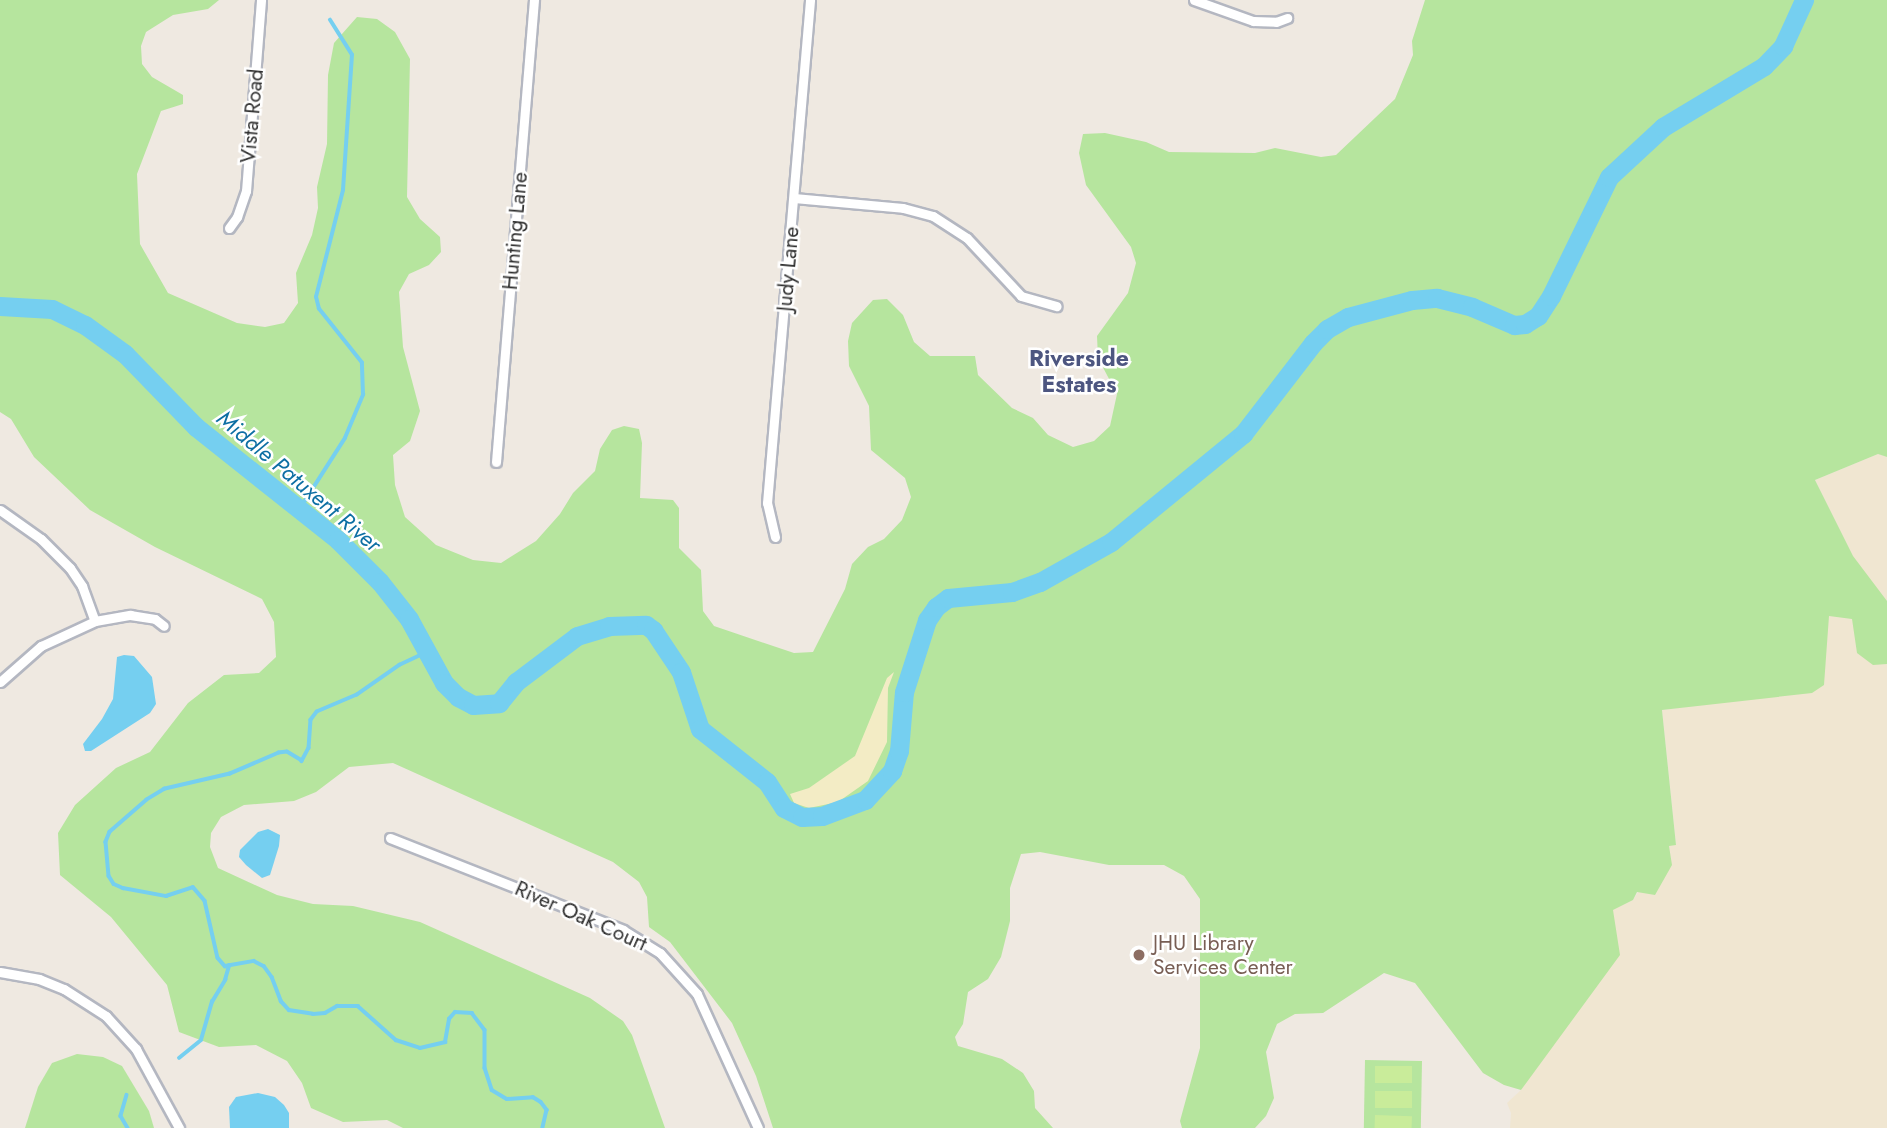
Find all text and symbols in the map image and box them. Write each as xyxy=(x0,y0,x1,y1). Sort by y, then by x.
street label: Vista Road xyxy=(235,68,269,164)
street label: Hunting Lane xyxy=(497,171,533,291)
street label: Judy Lane xyxy=(772,226,804,312)
district label: Riverside Estates xyxy=(1029,344,1129,398)
water label: Middle Patuxent River xyxy=(211,404,387,558)
street label: River Oak Court xyxy=(511,876,651,956)
place label: JHU Library Services Center xyxy=(1153,930,1293,980)
marker: JHU Library Services Center xyxy=(1131,947,1147,963)

